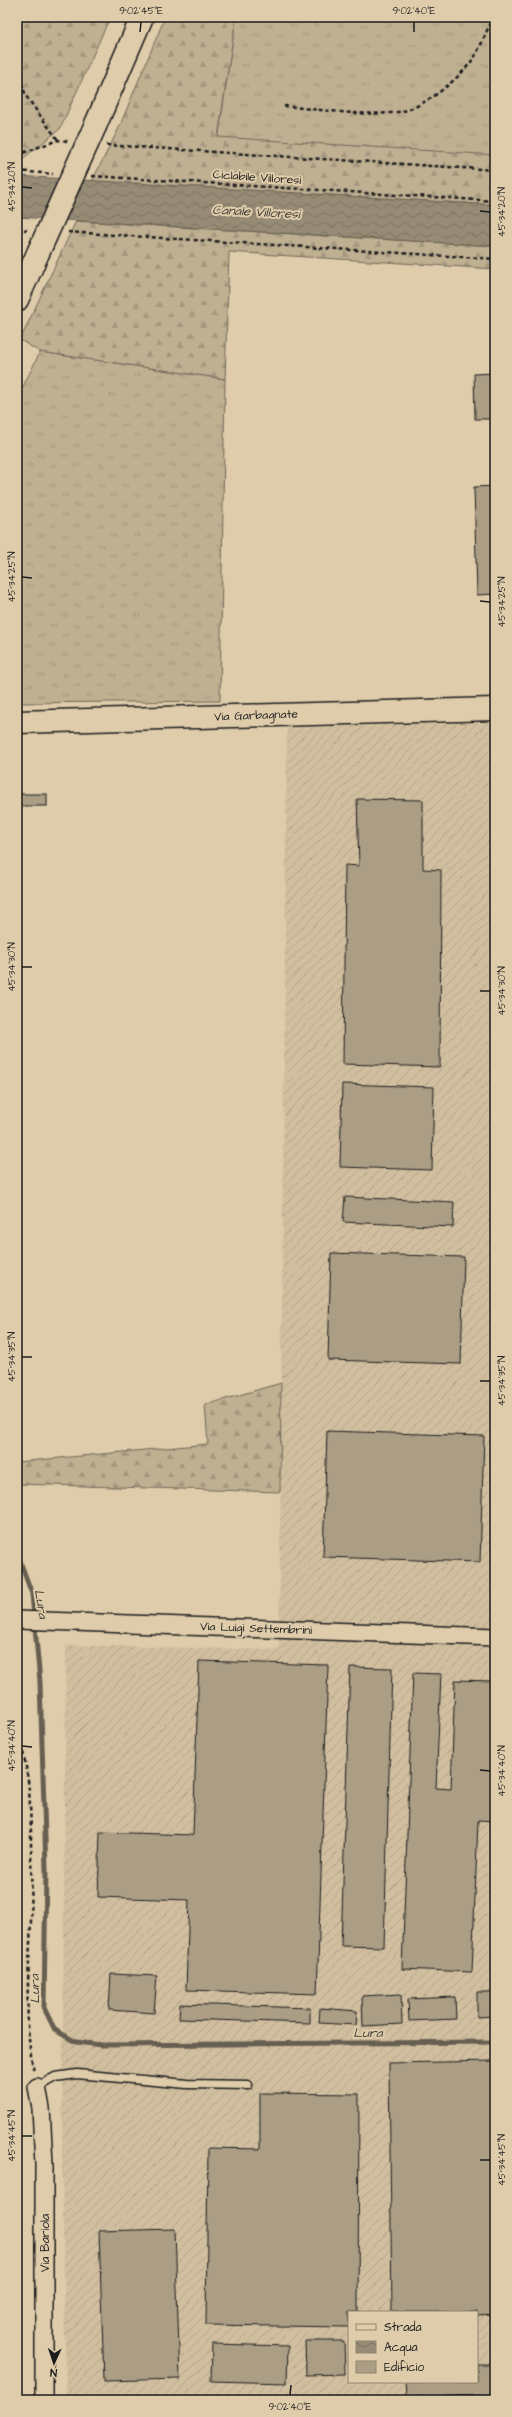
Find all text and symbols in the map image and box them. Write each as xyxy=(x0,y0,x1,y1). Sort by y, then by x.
text: 9°02'45"E xyxy=(119,4,163,18)
text: 9°02'40"E xyxy=(393,4,436,18)
text: 45°34'20"N xyxy=(5,162,19,212)
street label: Ciclabile Villoresi xyxy=(212,166,302,189)
text: 45°34'20"N xyxy=(495,187,509,237)
water label: Canale Villoresi xyxy=(212,201,302,223)
text: 45°34'25"N xyxy=(5,551,19,603)
text: 45°34'25"N xyxy=(495,576,509,628)
street label: Via Garbagnate xyxy=(214,706,299,726)
text: 45°34'30"N xyxy=(5,942,19,992)
text: 45°34'30"N xyxy=(495,966,509,1016)
text: 45°34'35"N xyxy=(5,1332,19,1382)
text: 45°34'35"N xyxy=(495,1356,509,1406)
water label: Lura xyxy=(30,1588,52,1621)
street label: Via Luigi Settembrini xyxy=(200,1618,312,1640)
text: 45°34'40"N xyxy=(5,1720,19,1772)
text: 45°34'40"N xyxy=(495,1745,509,1797)
water label: Lura xyxy=(26,1973,44,2004)
water label: Lura xyxy=(353,2024,384,2042)
text: 45°34'45"N xyxy=(5,2110,19,2162)
text: 45°34'45"N xyxy=(495,2134,509,2186)
street label: Via Bariola xyxy=(37,2214,54,2272)
legend xyxy=(348,2311,478,2383)
text: Strada xyxy=(384,2319,422,2336)
text: Acqua xyxy=(384,2339,418,2356)
north arrow xyxy=(34,2343,74,2383)
text: Edificio xyxy=(384,2359,424,2376)
text: N xyxy=(50,2365,57,2380)
text: 9°02'40"E xyxy=(269,2400,312,2414)

